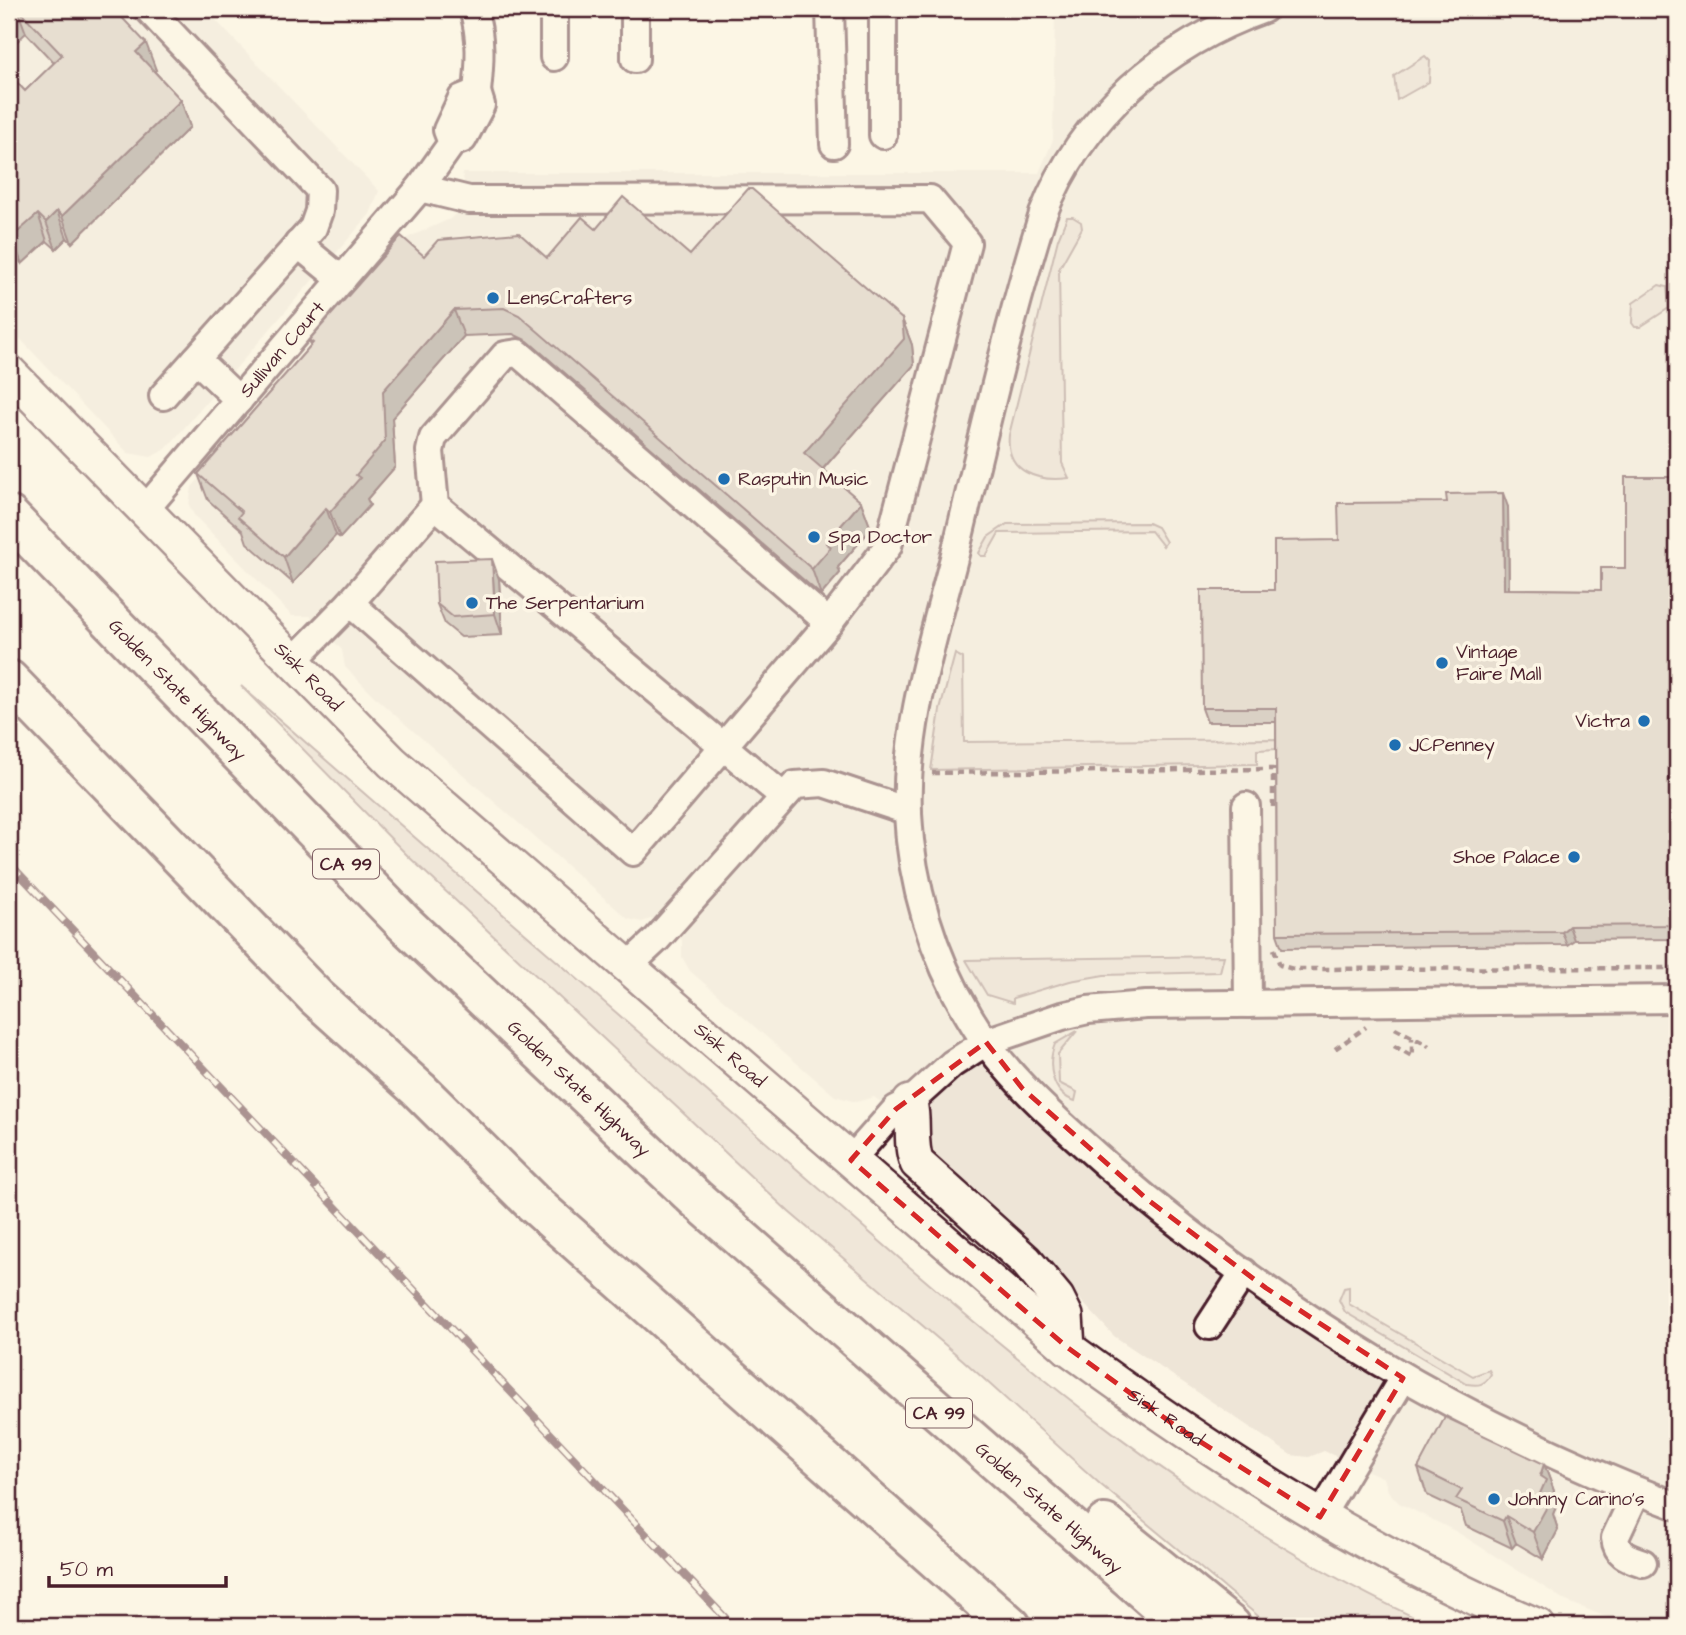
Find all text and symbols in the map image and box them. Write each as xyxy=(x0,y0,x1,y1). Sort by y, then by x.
place label: LensCrafters xyxy=(507,285,632,312)
marker: LensCrafters xyxy=(485,290,501,306)
street label: Sullivan Court xyxy=(233,295,331,403)
place label: Rasputin Music xyxy=(738,466,868,493)
marker: Rasputin Music xyxy=(716,471,732,487)
place label: Spa Doctor xyxy=(828,524,932,551)
marker: Spa Doctor xyxy=(806,529,822,545)
place label: The Serpentarium xyxy=(486,590,644,617)
marker: The Serpentarium xyxy=(464,595,480,611)
street label: Golden State Highway xyxy=(102,613,253,768)
street label: Sisk Road xyxy=(268,636,349,718)
place label: Vintage Faire Mall xyxy=(1456,639,1541,688)
marker: Vintage Faire Mall xyxy=(1434,655,1450,671)
place label: Victra xyxy=(1575,708,1630,735)
marker: Victra xyxy=(1636,713,1652,729)
place label: JCPenney xyxy=(1409,732,1495,760)
marker: JCPenney xyxy=(1387,737,1403,753)
place label: Shoe Palace xyxy=(1453,844,1560,871)
marker: Shoe Palace xyxy=(1566,849,1582,865)
road number: CA 99 xyxy=(313,850,379,878)
street label: Golden State Highway xyxy=(501,1014,657,1164)
street label: Sisk Road xyxy=(688,1016,772,1094)
street label: Sisk Road xyxy=(1122,1381,1210,1453)
road number: CA 99 xyxy=(906,1398,972,1428)
street label: Golden State Highway xyxy=(969,1436,1129,1581)
place label: Johnny Carino's xyxy=(1508,1486,1644,1514)
marker: Johnny Carino's xyxy=(1486,1491,1502,1507)
scale bar xyxy=(49,1544,226,1588)
text: 50 m xyxy=(60,1555,114,1584)

